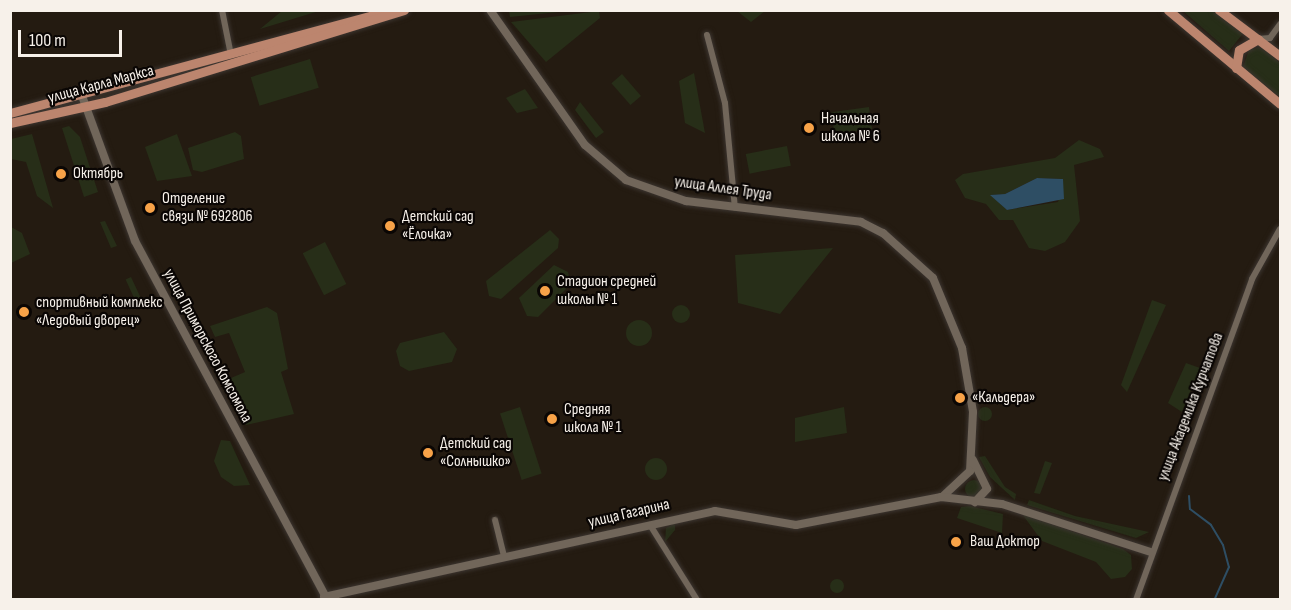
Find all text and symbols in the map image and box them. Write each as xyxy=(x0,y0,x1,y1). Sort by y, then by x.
scale bar xyxy=(21,18,124,56)
text: 100 m xyxy=(29,30,66,51)
street label: улица Карла Маркса xyxy=(46,62,156,108)
place label: Начальная школа № 6 xyxy=(821,109,880,147)
marker: Начальная школа № 6 xyxy=(802,121,816,135)
place label: Октябрь xyxy=(73,164,123,184)
marker: Октябрь xyxy=(54,167,68,181)
street label: улица Аллея Труда xyxy=(673,173,773,205)
place label: Отделение связи № 692806 xyxy=(162,189,253,227)
marker: Отделение связи № 692806 xyxy=(143,201,157,215)
place label: Детский сад «Ёлочка» xyxy=(402,207,474,245)
marker: Детский сад «Ёлочка» xyxy=(383,219,397,233)
street label: улица Приморского Комсомола xyxy=(158,266,256,426)
place label: Стадион средней школы № 1 xyxy=(557,272,656,310)
marker: Стадион средней школы № 1 xyxy=(538,284,552,298)
place label: спортивный комплекс «Ледовый дворец» xyxy=(36,293,163,331)
marker: спортивный комплекс «Ледовый дворец» xyxy=(17,305,31,319)
street label: улица Академика Курчатова xyxy=(1154,330,1228,484)
place label: «Кальдера» xyxy=(972,388,1035,408)
marker: «Кальдера» xyxy=(953,391,967,405)
place label: Средняя школа № 1 xyxy=(564,400,621,438)
marker: Средняя школа № 1 xyxy=(545,412,559,426)
place label: Детский сад «Солнышко» xyxy=(440,434,512,472)
marker: Детский сад «Солнышко» xyxy=(421,446,435,460)
street label: улица Гагарина xyxy=(586,495,672,533)
place label: Ваш Доктор xyxy=(970,532,1040,552)
marker: Ваш Доктор xyxy=(947,533,965,551)

